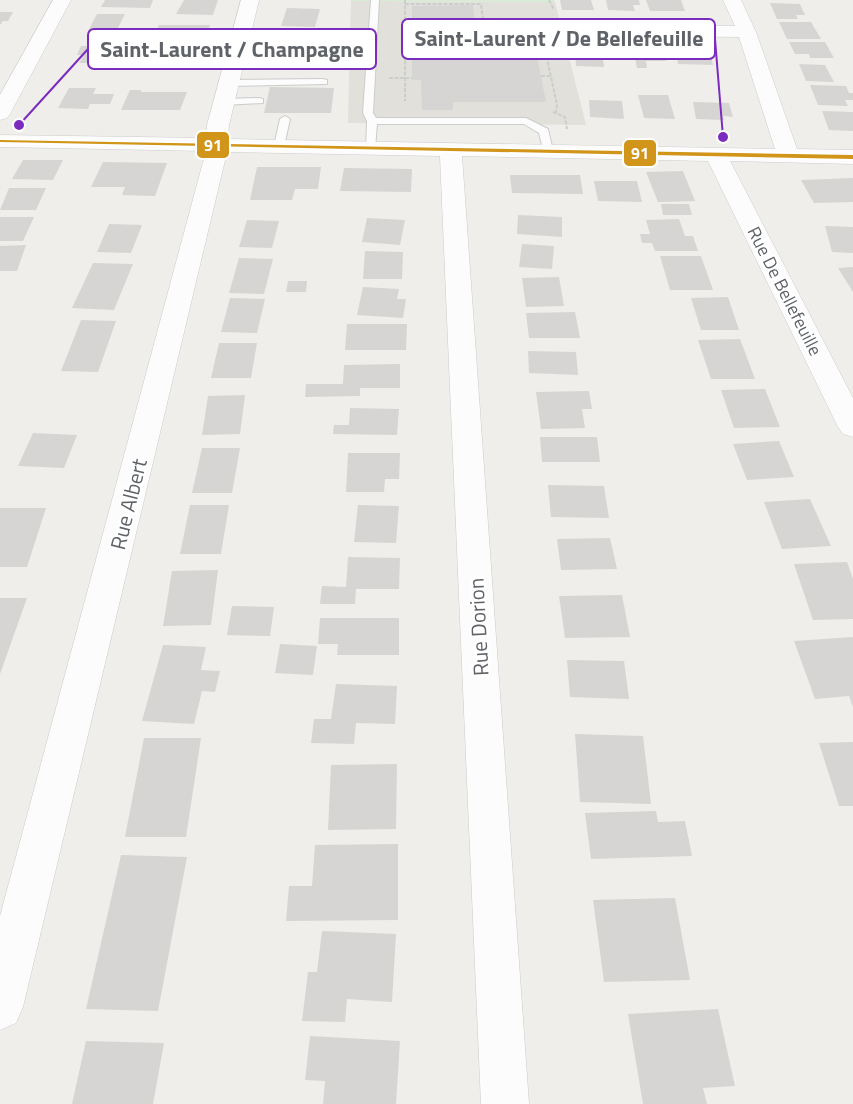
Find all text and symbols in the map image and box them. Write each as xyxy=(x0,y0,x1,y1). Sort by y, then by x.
callout: Saint-Laurent / De Bellefeuille xyxy=(402,19,715,59)
text: Saint-Laurent / De Bellefeuille xyxy=(414,21,704,55)
callout: Saint-Laurent / Champagne xyxy=(88,29,376,69)
text: Saint-Laurent / Champagne xyxy=(100,32,364,66)
line badge: 91 xyxy=(196,131,230,159)
text: 91 xyxy=(204,133,222,157)
line badge: 91 xyxy=(623,139,657,167)
text: 91 xyxy=(631,141,649,165)
street label: Rue De Bellefeuille xyxy=(741,222,829,360)
street label: Rue Albert xyxy=(101,454,155,553)
street label: Rue Dorion xyxy=(459,577,497,677)

